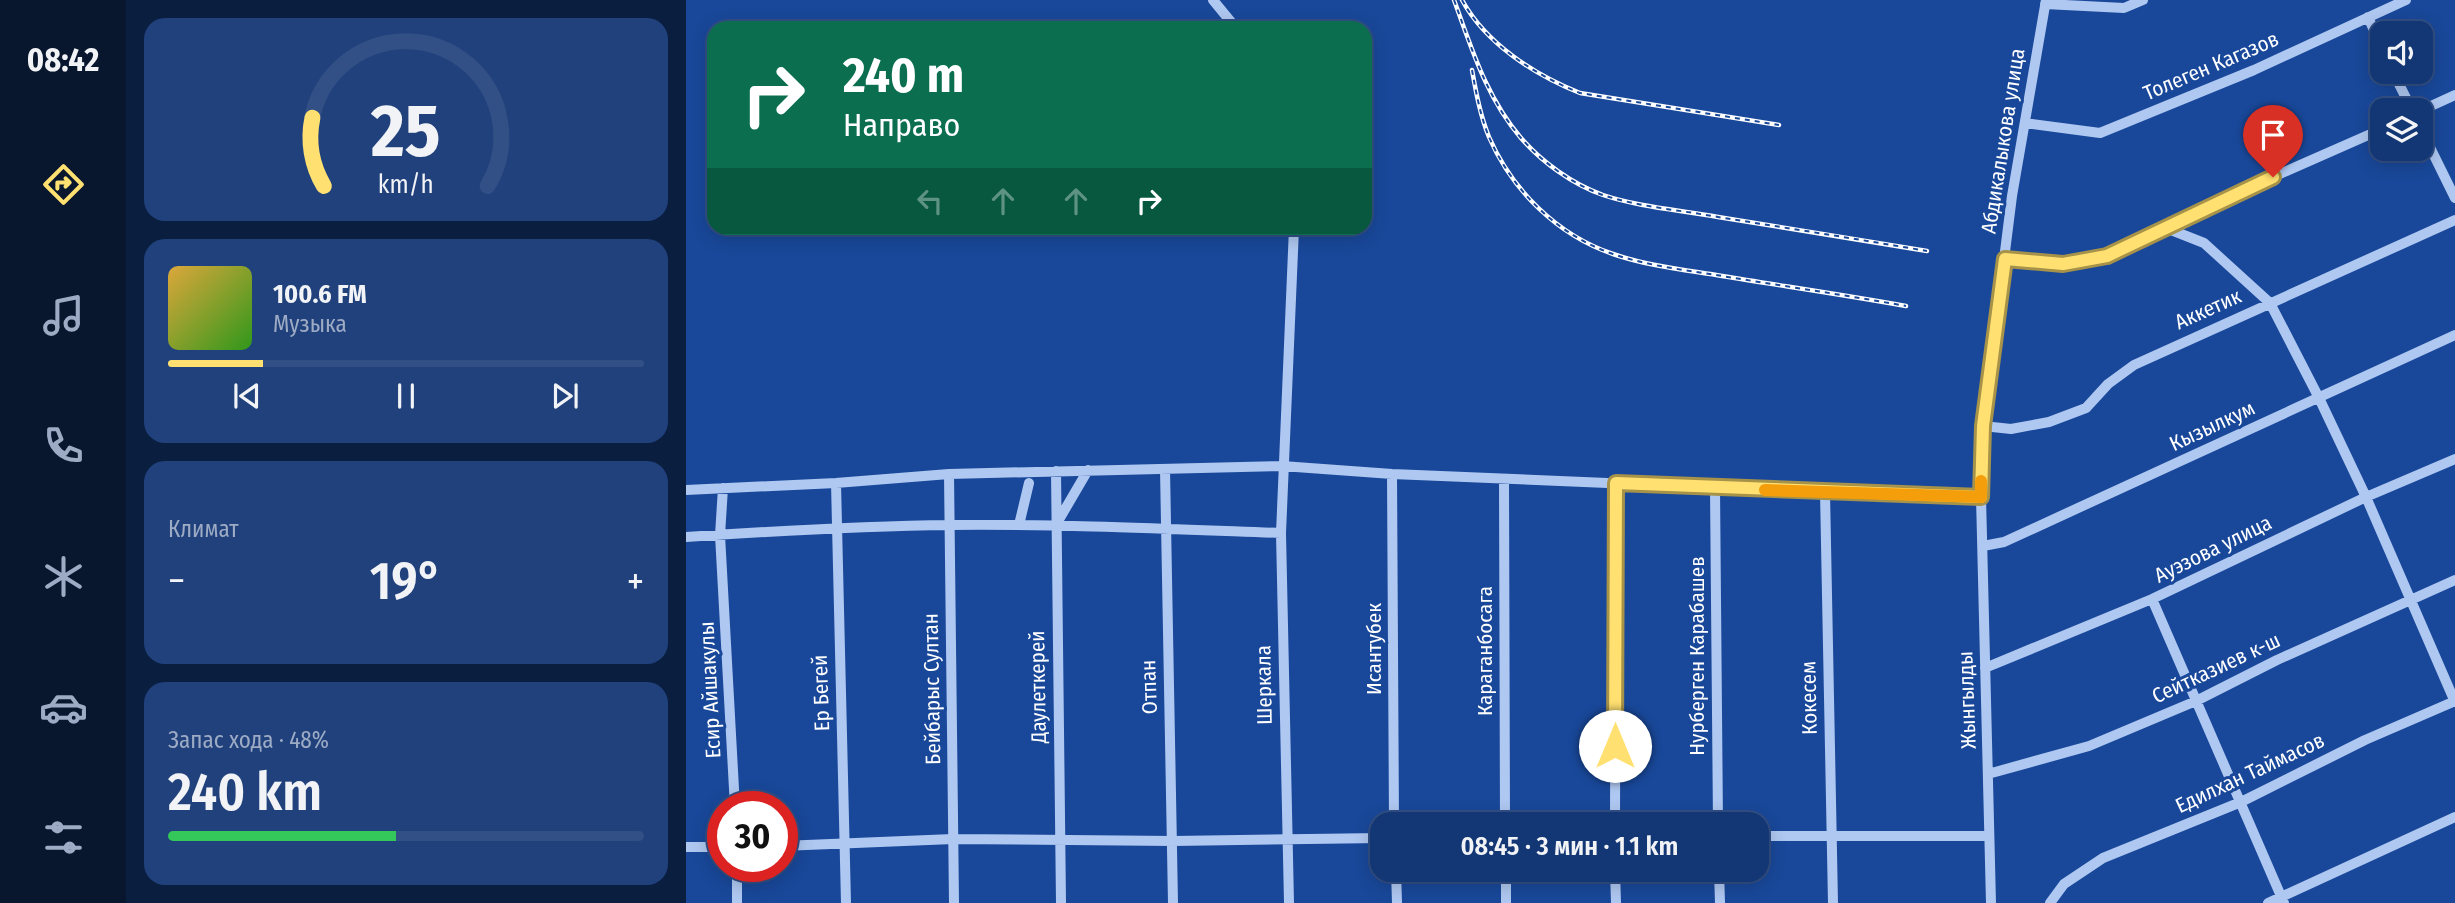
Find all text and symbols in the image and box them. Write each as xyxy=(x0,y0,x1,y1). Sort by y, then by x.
map controls xyxy=(2370,21,2433,161)
button: sound xyxy=(2370,21,2433,84)
street label: Толеген Кагазов xyxy=(2139,26,2283,106)
text: 08:42 xyxy=(27,41,99,79)
text: 240 m xyxy=(843,46,964,105)
street label: Абдикалыкова улица xyxy=(1976,47,2030,235)
icon: right xyxy=(728,49,819,140)
text: 25 xyxy=(370,88,441,175)
button: layers xyxy=(2370,98,2433,161)
pin xyxy=(2243,105,2303,177)
text: Направо xyxy=(843,106,960,144)
icon: arrive xyxy=(2254,116,2292,154)
icon: directions xyxy=(39,160,88,209)
text: km/h xyxy=(378,169,434,199)
icon: left xyxy=(911,182,949,220)
icon: ahead xyxy=(984,182,1022,220)
icon: ahead xyxy=(1057,182,1095,220)
icon: right xyxy=(1130,182,1168,220)
text: 100.6 FM xyxy=(273,279,367,310)
street label: Аккетик xyxy=(2171,283,2245,335)
icon: music xyxy=(39,291,88,340)
text: Музыка xyxy=(273,310,347,338)
icon: previous xyxy=(228,377,266,415)
icon: pause xyxy=(387,377,425,415)
icon: next xyxy=(546,377,584,415)
street label: Кызылкум xyxy=(2165,395,2259,457)
icon: phone xyxy=(39,421,88,470)
street label: Ауэзова улица xyxy=(2150,509,2276,589)
text: Климат xyxy=(168,515,239,543)
text: 19° xyxy=(370,550,442,613)
icon: climate xyxy=(39,552,88,601)
street label: Нурберген Карабашев xyxy=(1684,556,1710,756)
text: − xyxy=(168,558,185,604)
text: + xyxy=(627,558,644,604)
street label: Караганбосага xyxy=(1472,586,1498,716)
street label: Исантубек xyxy=(1361,603,1387,695)
street label: Бейбарыс Султан xyxy=(918,613,946,765)
street label: Есир Айшакулы xyxy=(693,621,727,759)
street label: Сейтказиев к-ш xyxy=(2148,627,2284,709)
street label: Даулеткерей xyxy=(1024,630,1052,745)
street label: Шеркала xyxy=(1250,645,1278,725)
street label: Жынгылды xyxy=(1952,650,1982,750)
street label: Ер Бегей xyxy=(807,654,835,732)
street label: Отпан xyxy=(1135,659,1163,715)
street label: Кокесем xyxy=(1795,661,1823,735)
icon: car xyxy=(39,683,88,732)
position arrow xyxy=(1578,709,1652,783)
text: Запас хода · 48% xyxy=(168,726,329,754)
street label: Едилхан Таймасов xyxy=(2171,727,2329,819)
text: 240 km xyxy=(168,761,322,824)
speed limit sign: 30 xyxy=(707,791,798,882)
icon: filters xyxy=(39,813,88,862)
text: 08:45 · 3 мин · 1.1 km xyxy=(1461,831,1678,862)

